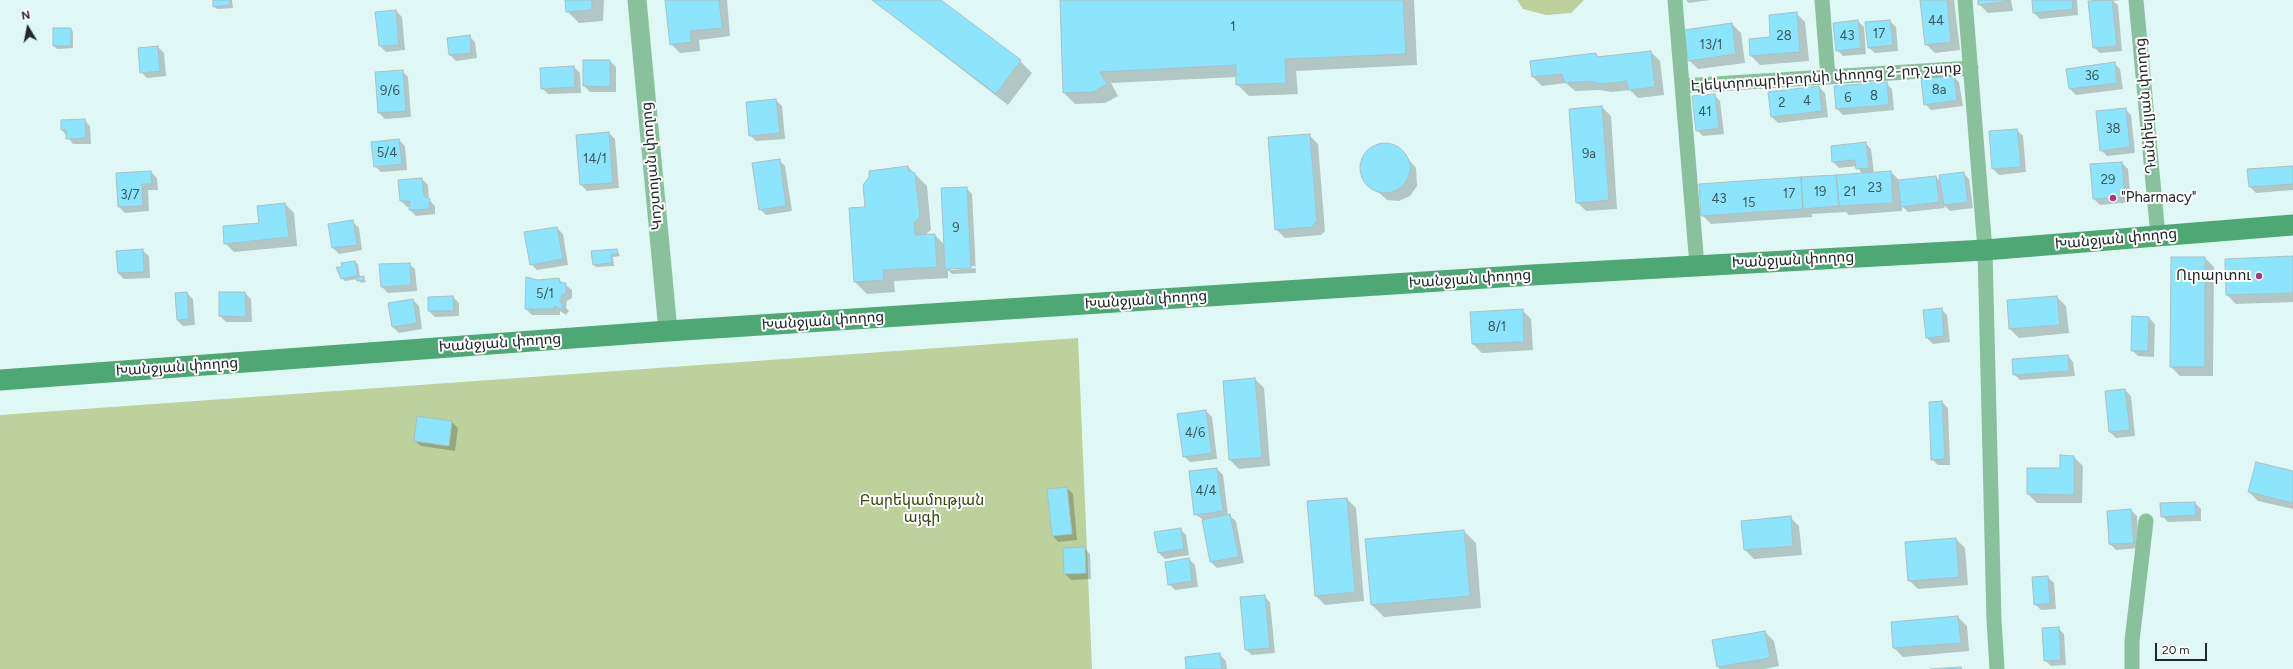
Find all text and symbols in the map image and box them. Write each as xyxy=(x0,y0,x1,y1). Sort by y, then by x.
north arrow xyxy=(8,8,48,48)
text: N xyxy=(20,9,31,23)
house number: 44 xyxy=(1928,13,1944,29)
house number: 1 xyxy=(1230,19,1236,35)
house number: 17 xyxy=(1873,26,1885,42)
house number: 28 xyxy=(1776,28,1792,44)
house number: 43 xyxy=(1839,28,1855,44)
house number: 13/1 xyxy=(1700,37,1722,53)
street label: Դանիելյան փողոց xyxy=(2131,37,2161,175)
street label: Էլեկտրոպրիբորնի փողոց 2-րդ շարք xyxy=(1690,59,1962,95)
house number: 36 xyxy=(2085,68,2099,84)
house number: 8a xyxy=(1932,82,1946,98)
house number: 9/6 xyxy=(380,83,400,99)
house number: 8 xyxy=(1870,88,1878,104)
house number: 6 xyxy=(1844,90,1852,106)
house number: 4 xyxy=(1803,93,1811,109)
house number: 2 xyxy=(1778,95,1786,111)
street label: Կոշտոյան փողոց xyxy=(637,101,667,231)
house number: 41 xyxy=(1698,104,1712,120)
house number: 38 xyxy=(2105,121,2121,137)
house number: 5/4 xyxy=(377,145,397,161)
house number: 9a xyxy=(1582,146,1596,162)
house number: 14/1 xyxy=(583,151,607,167)
house number: 29 xyxy=(2101,172,2115,188)
house number: 23 xyxy=(1868,180,1882,196)
house number: 19 xyxy=(1814,184,1826,200)
house number: 21 xyxy=(1844,184,1856,200)
house number: 17 xyxy=(1783,186,1795,202)
house number: 3/7 xyxy=(120,187,140,203)
place label: "Pharmacy" xyxy=(2121,189,2197,207)
house number: 43 xyxy=(1711,191,1727,207)
marker: "Pharmacy" xyxy=(2108,193,2118,203)
house number: 15 xyxy=(1743,195,1755,211)
house number: 9 xyxy=(952,220,960,236)
street label: Խանջյան փողոց xyxy=(2054,225,2178,253)
street label: Խանջյան փողոց xyxy=(1731,248,1855,272)
street label: Խանջյան փողոց xyxy=(1408,266,1532,292)
place label: Ուրարտու xyxy=(2176,267,2251,285)
marker: Ուրարտու xyxy=(2254,271,2264,281)
house number: 5/1 xyxy=(536,286,554,302)
street label: Խանջյան փողոց xyxy=(1084,287,1208,313)
street label: Խանջյան փողոց xyxy=(761,308,885,334)
house number: 8/1 xyxy=(1488,319,1506,335)
street label: Խանջյան փողոց xyxy=(438,330,562,356)
street label: Խանջյան փողոց xyxy=(115,354,239,380)
house number: 4/6 xyxy=(1185,425,1205,441)
house number: 4/4 xyxy=(1195,483,1217,499)
park label: Բարեկամության այգի xyxy=(860,492,984,527)
scale bar xyxy=(2157,635,2209,661)
text: 20 m xyxy=(2162,643,2190,657)

